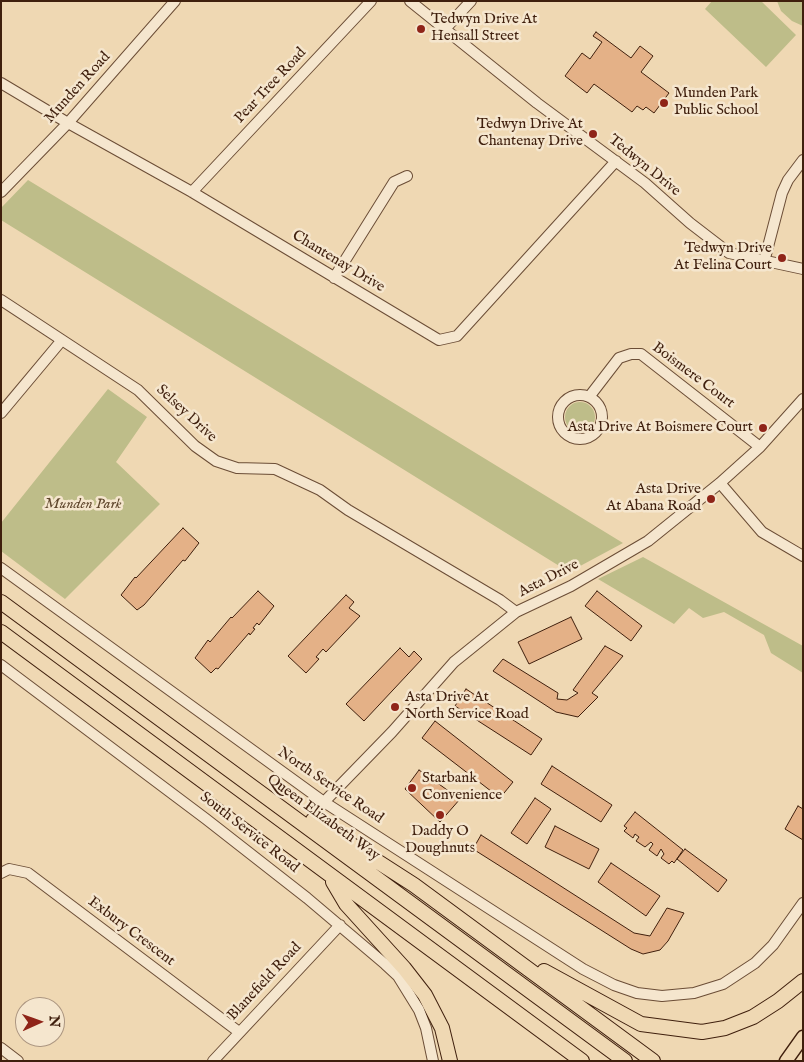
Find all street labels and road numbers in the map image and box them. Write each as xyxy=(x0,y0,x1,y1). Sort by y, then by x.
street label: Pear Tree Road xyxy=(231,44,311,128)
street label: Munden Road xyxy=(41,49,115,127)
street label: Tedwyn Drive xyxy=(604,131,684,201)
street label: Chantenay Drive xyxy=(288,227,388,297)
street label: Boismere Court xyxy=(648,339,738,413)
street label: Selsey Drive xyxy=(152,381,220,447)
street label: Asta Drive xyxy=(516,556,582,602)
street label: North Service Road xyxy=(274,744,386,828)
street label: Queen Elizabeth Way xyxy=(263,771,383,865)
street label: South Service Road xyxy=(196,789,302,877)
street label: Exbury Crescent xyxy=(84,893,178,971)
street label: Blanefield Road xyxy=(224,939,306,1025)

